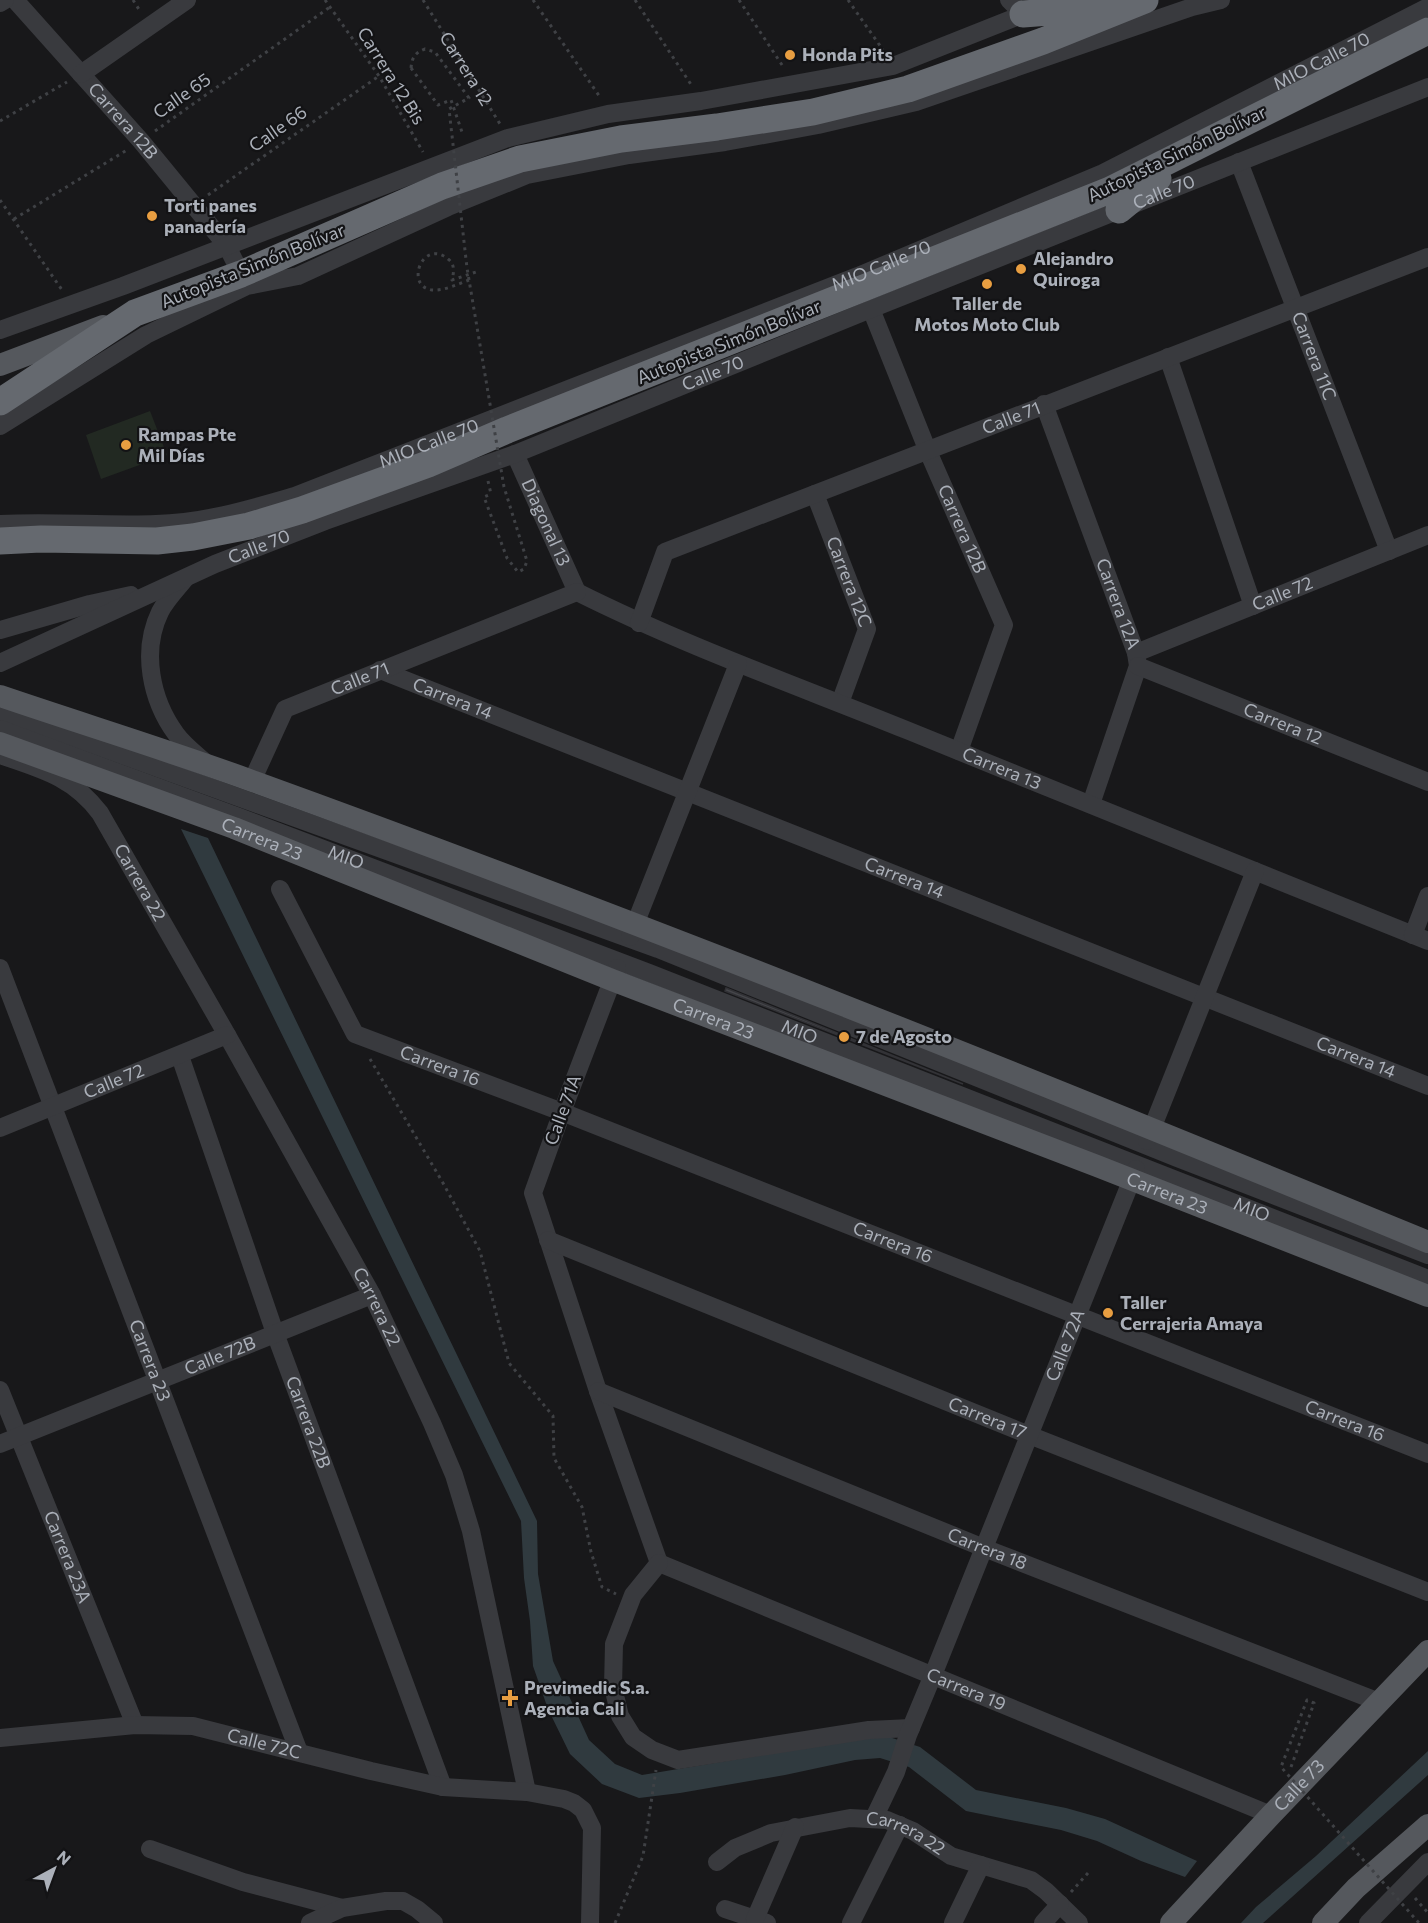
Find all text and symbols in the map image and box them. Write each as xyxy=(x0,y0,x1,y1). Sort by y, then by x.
street label: Carrera 12 Bis xyxy=(353,23,431,128)
street label: Carrera 12 xyxy=(435,27,498,109)
street label: MIO Calle 70 xyxy=(1269,27,1373,94)
place label: Honda Pits xyxy=(802,43,893,65)
marker: Honda Pits xyxy=(783,48,797,62)
street label: Calle 65 xyxy=(148,67,214,123)
street label: Carrera 12B xyxy=(84,78,163,163)
street label: Calle 66 xyxy=(244,100,311,156)
street label: Autopista Simón Bolívar xyxy=(1083,100,1270,206)
street label: Calle 70 xyxy=(1129,169,1198,214)
place label: Torti panes panadería xyxy=(164,194,257,237)
marker: Torti panes panadería xyxy=(145,209,159,223)
street label: Autopista Simón Bolívar xyxy=(157,218,348,312)
street label: MIO Calle 70 xyxy=(828,235,934,295)
place label: Alejandro Quiroga xyxy=(1033,247,1114,290)
marker: Alejandro Quiroga xyxy=(1014,262,1028,276)
marker: Taller de Motos Moto Club xyxy=(980,277,994,291)
place label: Taller de Motos Moto Club xyxy=(914,292,1060,335)
street label: Autopista Simón Bolívar xyxy=(633,294,824,388)
street label: Carrera 11C xyxy=(1288,308,1342,403)
street label: Calle 70 xyxy=(678,350,747,395)
street label: Calle 71 xyxy=(979,396,1043,438)
street label: MIO Calle 70 xyxy=(375,413,482,472)
place label: Rampas Pte Mil Días xyxy=(138,423,236,466)
marker: Rampas Pte Mil Días xyxy=(119,438,133,452)
street label: Diagonal 13 xyxy=(517,475,576,569)
street label: Carrera 12B xyxy=(934,481,992,576)
street label: Calle 70 xyxy=(224,524,293,568)
street label: Carrera 12C xyxy=(822,533,877,630)
street label: Carrera 12A xyxy=(1092,555,1146,652)
street label: Calle 72 xyxy=(1249,571,1316,615)
street label: Calle 71 xyxy=(327,656,392,700)
street label: Carrera 14 xyxy=(410,672,496,724)
street label: Carrera 12 xyxy=(1241,697,1326,749)
street label: Carrera 13 xyxy=(959,742,1045,793)
street label: Carrera 23 xyxy=(219,812,306,864)
street label: Carrera 22 xyxy=(110,840,171,925)
street label: MIO xyxy=(325,840,367,874)
street label: Carrera 14 xyxy=(862,851,948,903)
street label: Carrera 23 xyxy=(670,992,758,1044)
street label: MIO xyxy=(779,1014,821,1048)
place label: 7 de Agosto xyxy=(856,1025,952,1047)
marker: 7 de Agosto xyxy=(837,1030,851,1044)
street label: Carrera 14 xyxy=(1313,1031,1399,1082)
street label: Carrera 16 xyxy=(397,1040,483,1090)
street label: Calle 72 xyxy=(80,1058,147,1103)
street label: Calle 71A xyxy=(539,1071,585,1148)
street label: Carrera 23 xyxy=(1124,1167,1211,1218)
street label: MIO xyxy=(1231,1192,1273,1226)
street label: Carrera 16 xyxy=(850,1216,936,1267)
street label: Carrera 22 xyxy=(349,1263,406,1349)
place label: Taller Cerrajeria Amaya xyxy=(1120,1291,1263,1334)
street label: Calle 72A xyxy=(1040,1306,1089,1384)
marker: Taller Cerrajeria Amaya xyxy=(1101,1306,1115,1320)
street label: Carrera 23 xyxy=(125,1316,176,1404)
street label: Calle 72B xyxy=(181,1331,259,1379)
street label: Carrera 22B xyxy=(282,1373,336,1471)
street label: Carrera 17 xyxy=(945,1391,1030,1443)
street label: Carrera 16 xyxy=(1302,1395,1388,1446)
street label: Carrera 23A xyxy=(40,1507,97,1606)
street label: Carrera 18 xyxy=(944,1522,1031,1574)
street label: Carrera 19 xyxy=(923,1662,1009,1715)
place label: Previmedic S.a. Agencia Cali xyxy=(524,1676,650,1719)
marker: Previmedic S.a. Agencia Cali xyxy=(501,1689,519,1707)
street label: Calle 72C xyxy=(225,1723,304,1763)
street label: Calle 73 xyxy=(1269,1754,1328,1815)
street label: Carrera 22 xyxy=(866,1807,950,1859)
north arrow xyxy=(24,1839,84,1899)
text: N xyxy=(53,1846,75,1868)

